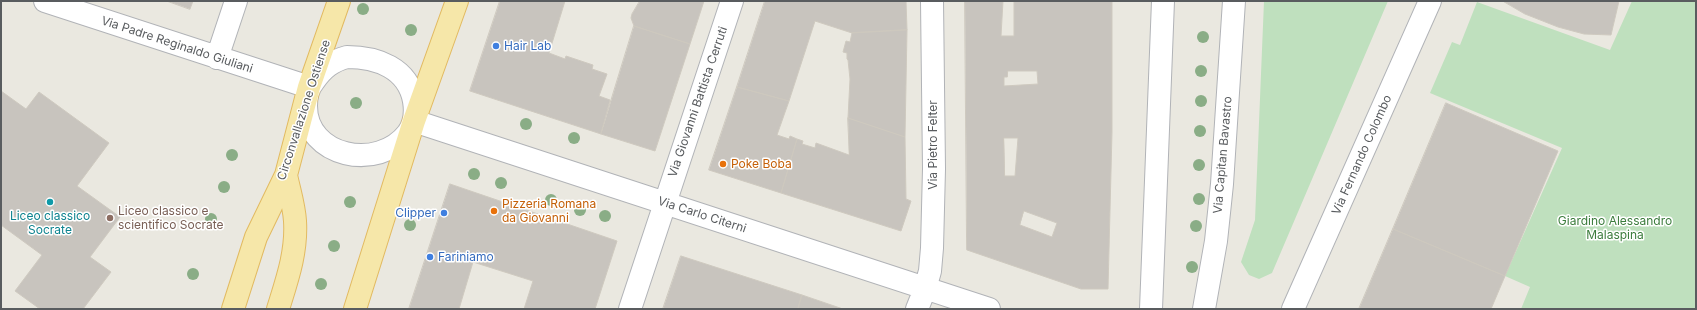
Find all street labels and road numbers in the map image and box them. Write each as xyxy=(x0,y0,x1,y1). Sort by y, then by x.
street label: Via Padre Reginaldo Giuliani xyxy=(99,14,255,76)
street label: Via Giovanni Battista Cerruti xyxy=(665,25,731,179)
street label: Circonvallazione Ostiense xyxy=(274,38,334,182)
street label: Via Fernando Colombo xyxy=(1329,93,1395,217)
street label: Via Capitan Bavastro xyxy=(1211,96,1235,214)
street label: Via Pietro Felter xyxy=(926,100,940,190)
street label: Via Carlo Citerni xyxy=(656,194,748,236)

